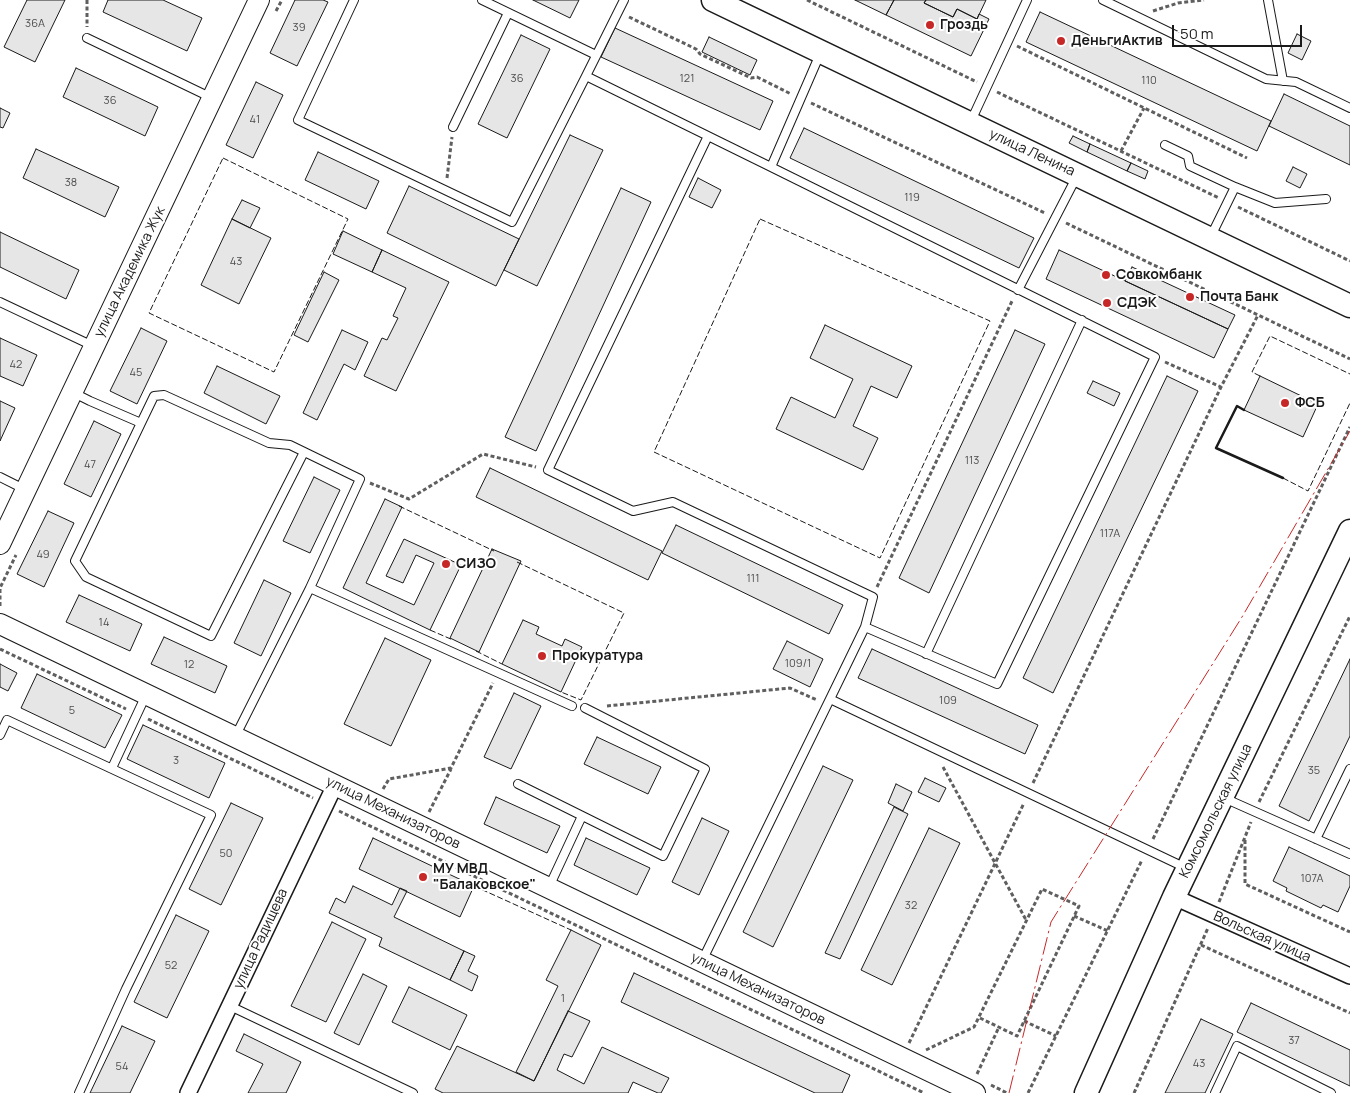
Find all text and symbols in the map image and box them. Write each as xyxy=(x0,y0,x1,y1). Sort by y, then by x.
scale bar xyxy=(1175,15,1305,47)
house number: 36А xyxy=(25,17,45,31)
place label: Гроздь xyxy=(940,17,988,33)
marker: Гроздь xyxy=(924,19,936,31)
house number: 39 xyxy=(293,21,305,35)
text: 50 m xyxy=(1180,23,1214,44)
place label: ДеньгиАктив xyxy=(1071,33,1163,49)
marker: ДеньгиАктив xyxy=(1055,35,1067,47)
house number: 36 xyxy=(511,72,523,86)
house number: 121 xyxy=(680,72,694,86)
house number: 110 xyxy=(1141,74,1157,88)
house number: 36 xyxy=(104,94,116,108)
house number: 41 xyxy=(250,113,260,127)
street label: улица Ленина xyxy=(986,126,1078,180)
house number: 38 xyxy=(65,176,77,190)
house number: 119 xyxy=(904,191,920,205)
street label: улица Академика Жук xyxy=(91,204,169,340)
house number: 43 xyxy=(230,255,242,269)
place label: Совкомбанк xyxy=(1116,267,1202,283)
marker: Совкомбанк xyxy=(1100,269,1112,281)
place label: Почта Банк xyxy=(1200,289,1278,305)
marker: Почта Банк xyxy=(1184,291,1196,303)
place label: СДЭК xyxy=(1117,295,1157,311)
marker: СДЭК xyxy=(1101,297,1113,309)
house number: 42 xyxy=(10,358,22,372)
house number: 45 xyxy=(130,366,142,380)
place label: ФСБ xyxy=(1295,395,1325,411)
marker: ФСБ xyxy=(1279,397,1291,409)
house number: 113 xyxy=(965,454,979,468)
house number: 47 xyxy=(84,458,96,472)
house number: 117А xyxy=(1100,527,1120,541)
house number: 49 xyxy=(36,548,50,562)
place label: СИЗО xyxy=(456,556,496,572)
marker: СИЗО xyxy=(440,558,452,570)
house number: 111 xyxy=(747,572,759,586)
house number: 14 xyxy=(99,616,109,630)
place label: Прокуратура xyxy=(552,648,643,664)
marker: Прокуратура xyxy=(536,650,548,662)
house number: 109/1 xyxy=(785,657,811,671)
house number: 12 xyxy=(184,658,194,672)
house number: 109 xyxy=(939,694,957,708)
house number: 5 xyxy=(69,704,75,718)
street label: Комсомольская улица xyxy=(1176,741,1256,881)
house number: 3 xyxy=(173,754,179,768)
house number: 35 xyxy=(1308,764,1320,778)
street label: улица Механизаторов xyxy=(323,773,463,853)
house number: 50 xyxy=(219,847,233,861)
place label: МУ МВД "Балаковское" xyxy=(433,861,536,894)
marker: МУ МВД "Балаковское" xyxy=(417,871,429,883)
house number: 107А xyxy=(1300,872,1324,886)
street label: улица Радищева xyxy=(230,886,292,992)
house number: 32 xyxy=(905,899,917,913)
street label: Вольская улица xyxy=(1211,908,1313,966)
street label: улица Механизаторов xyxy=(688,949,828,1029)
house number: 52 xyxy=(165,959,177,973)
house number: 1 xyxy=(561,992,565,1006)
house number: 37 xyxy=(1288,1034,1300,1048)
house number: 43 xyxy=(1193,1057,1205,1071)
house number: 54 xyxy=(116,1060,128,1074)

